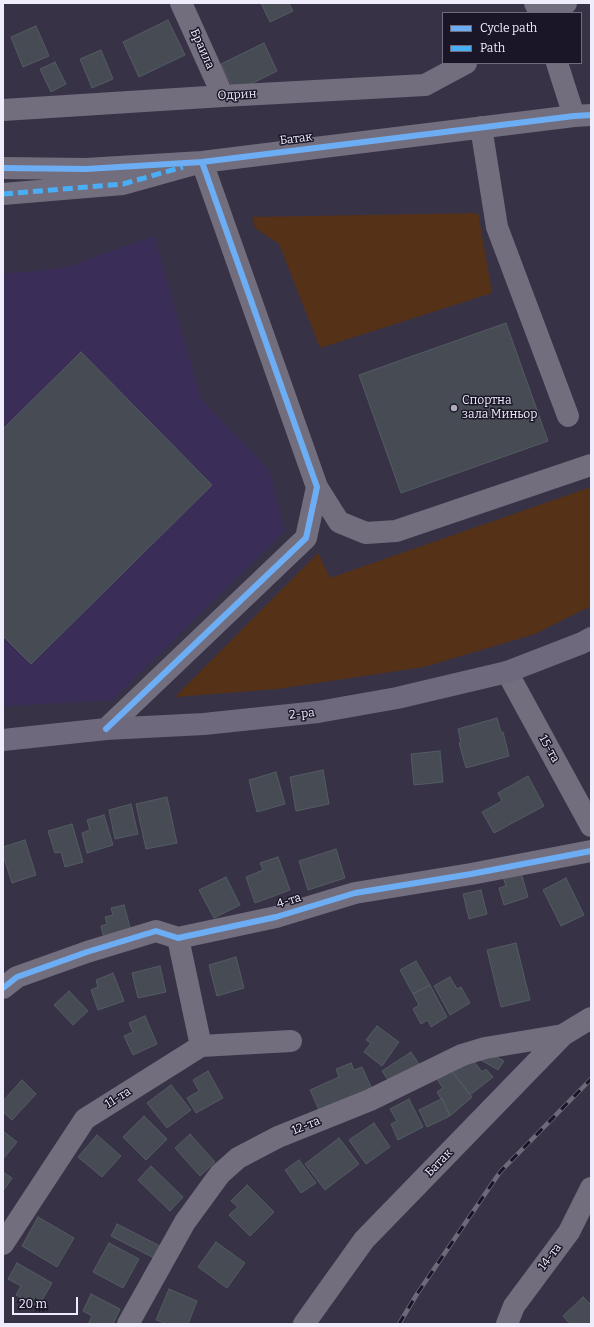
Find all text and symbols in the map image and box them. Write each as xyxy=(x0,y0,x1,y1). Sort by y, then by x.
legend xyxy=(442,12,582,64)
text: Cycle path xyxy=(480,21,537,35)
street label: Браила xyxy=(187,27,217,71)
text: Path xyxy=(480,41,505,55)
street label: Одрин xyxy=(217,87,257,103)
street label: Батак xyxy=(279,130,313,148)
place label: Спортна зала Миньор xyxy=(462,394,537,422)
marker: Спортна зала Миньор xyxy=(449,403,459,413)
street label: 2-ра xyxy=(288,705,316,723)
street label: 15-та xyxy=(536,733,562,765)
street label: 4-та xyxy=(275,890,303,912)
street label: 11-та xyxy=(102,1085,134,1111)
street label: 12-та xyxy=(290,1114,322,1138)
street label: Батак xyxy=(422,1146,456,1180)
street label: 14-та xyxy=(535,1241,565,1273)
scale bar xyxy=(14,1289,80,1315)
text: 20 m xyxy=(19,1297,47,1311)

